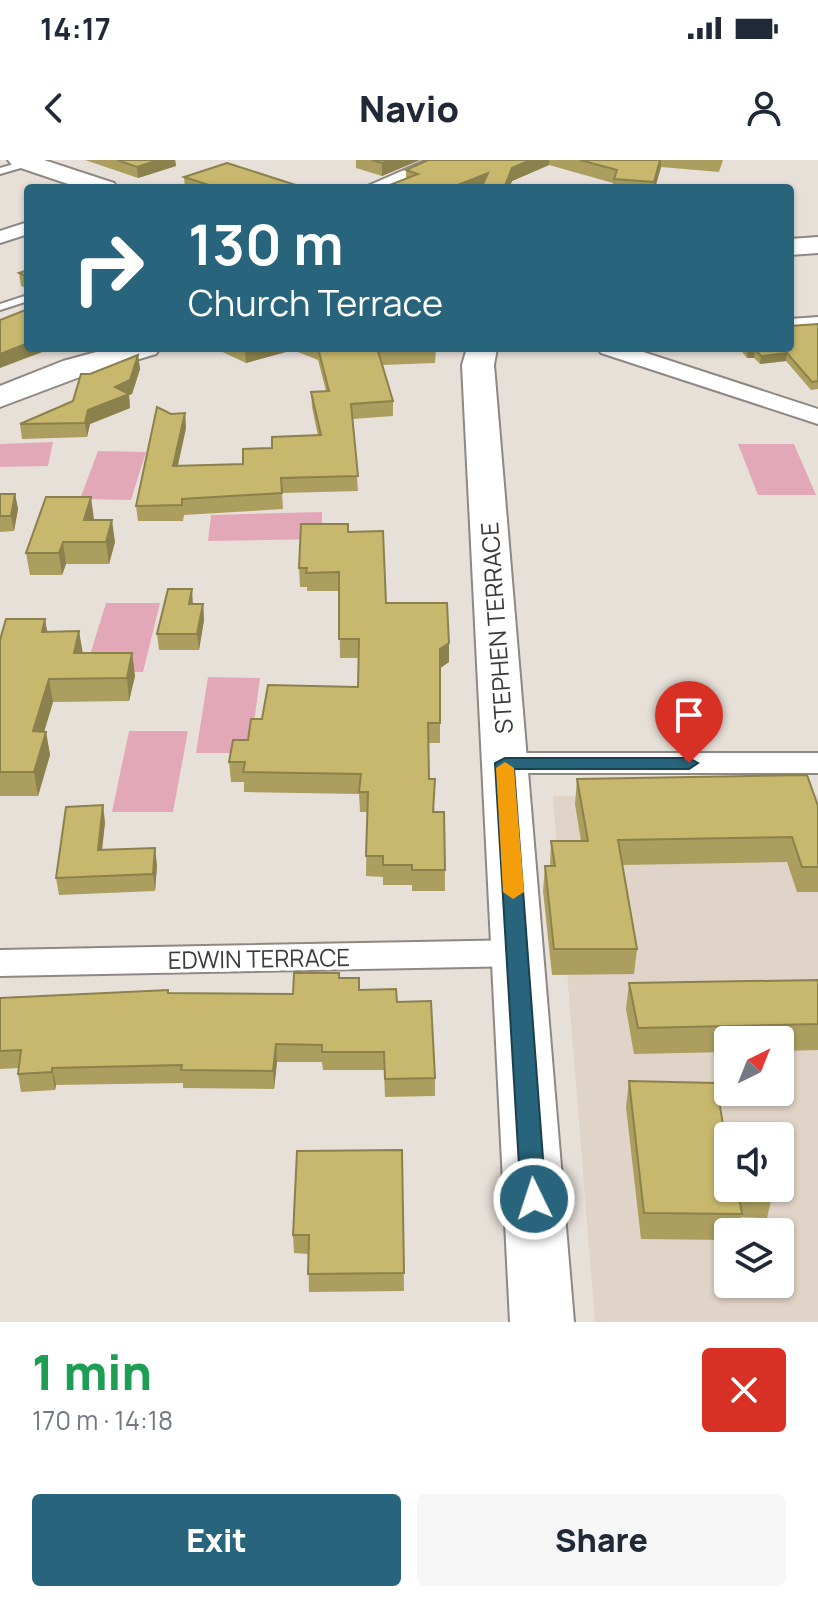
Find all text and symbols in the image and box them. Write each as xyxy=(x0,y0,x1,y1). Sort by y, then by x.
text: 14:17 xyxy=(40,8,111,49)
text: Navio xyxy=(359,84,459,133)
icon: back xyxy=(32,86,76,130)
icon: person xyxy=(742,86,786,130)
text: 130 m xyxy=(188,205,344,282)
icon: right xyxy=(56,216,160,320)
text: Church Terrace xyxy=(188,278,443,327)
street label: STEPHEN TERRACE xyxy=(472,521,520,735)
pin xyxy=(655,681,723,763)
icon: arrive xyxy=(667,693,711,737)
street label: EDWIN TERRACE xyxy=(168,940,350,976)
north arrow xyxy=(714,1026,794,1106)
map controls xyxy=(714,1026,794,1298)
button: sound xyxy=(714,1122,794,1202)
position arrow xyxy=(492,1157,576,1241)
button: layers xyxy=(714,1218,794,1298)
text: 1 min xyxy=(32,1339,152,1404)
button: close xyxy=(702,1348,786,1432)
text: 170 m · 14:18 xyxy=(32,1402,173,1438)
button: Exit xyxy=(32,1494,401,1586)
button: Share xyxy=(417,1494,786,1586)

